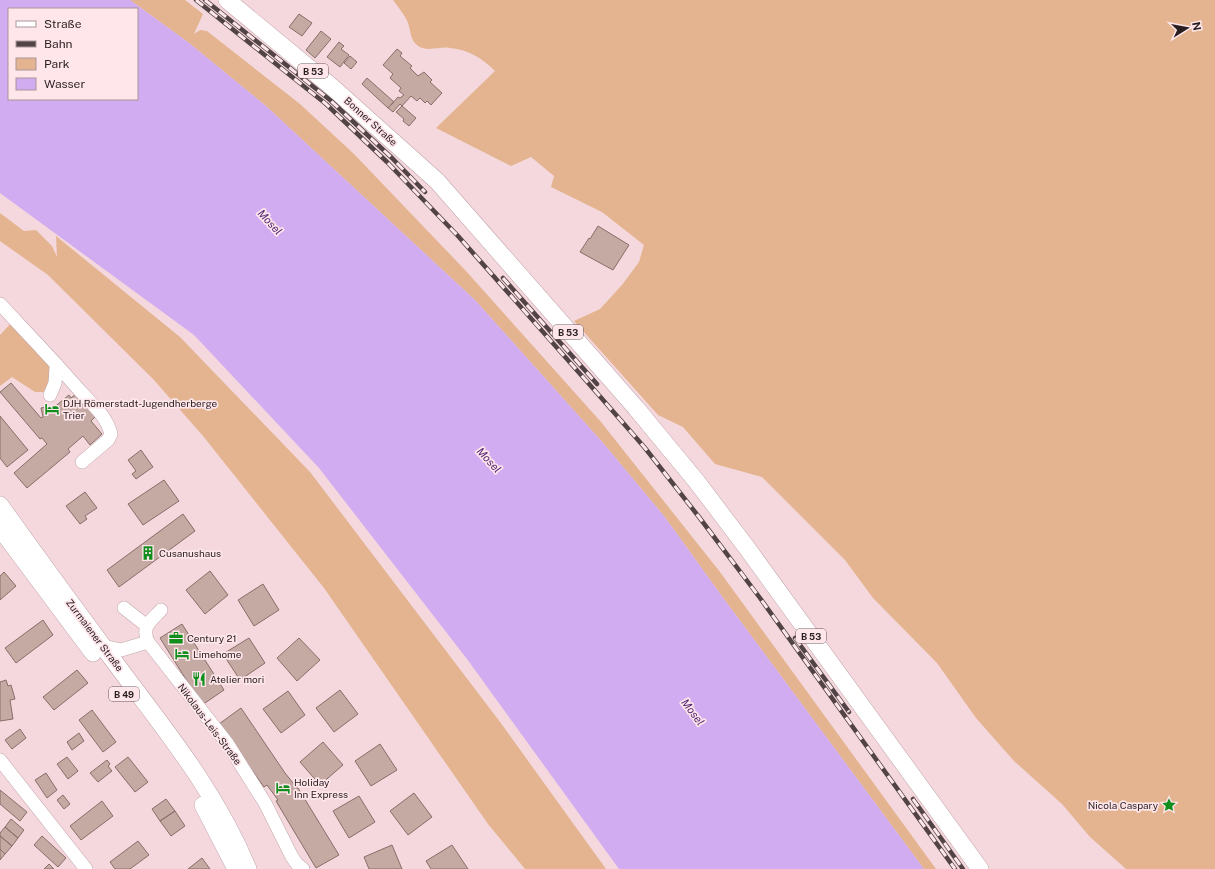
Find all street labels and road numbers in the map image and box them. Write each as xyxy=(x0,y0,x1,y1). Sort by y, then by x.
road number: B 53 xyxy=(298,64,328,78)
street label: Bonner Straße xyxy=(342,94,400,148)
road number: B 53 xyxy=(553,325,583,339)
street label: Zurmaiener Straße xyxy=(64,596,126,674)
road number: B 53 xyxy=(796,629,826,643)
street label: Nikolaus-Leis-Straße xyxy=(176,681,245,767)
road number: B 49 xyxy=(109,687,139,701)

